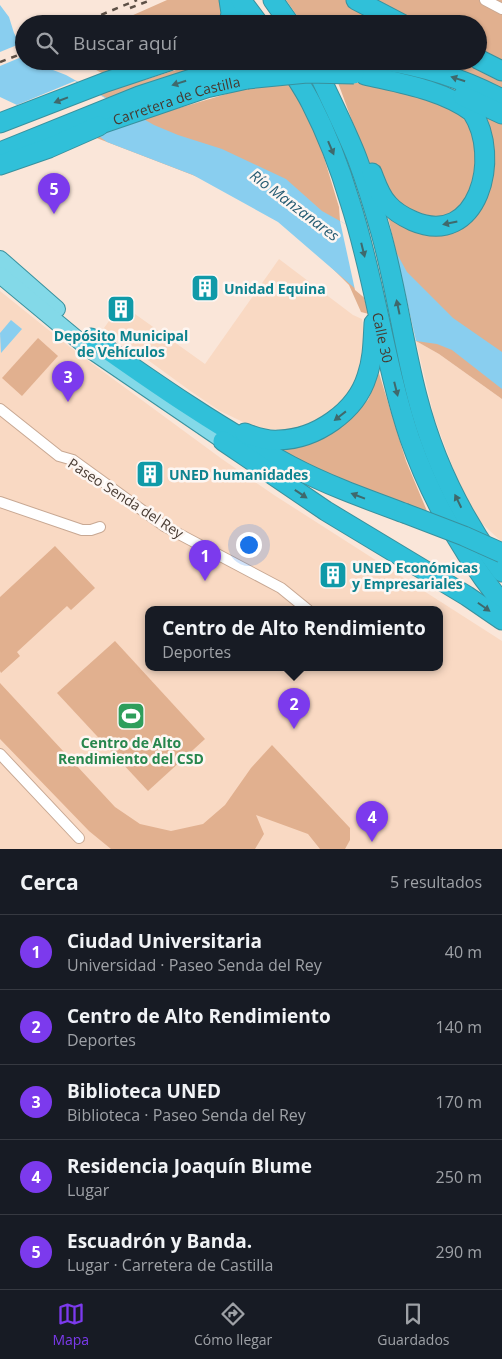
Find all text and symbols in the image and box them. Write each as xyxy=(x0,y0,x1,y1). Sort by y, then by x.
search box xyxy=(15,15,487,70)
icon: search xyxy=(33,29,61,57)
text: Buscar aquí xyxy=(73,30,177,56)
street label: Carretera de Castilla xyxy=(110,71,242,129)
one-way arrow xyxy=(450,75,465,82)
one-way arrow xyxy=(171,79,186,87)
one-way arrow xyxy=(53,96,68,104)
one-way arrow xyxy=(328,141,336,155)
water label: Río Manzanares xyxy=(246,165,344,245)
pin: 5 xyxy=(38,173,70,214)
one-way arrow xyxy=(441,220,457,228)
one-way arrow xyxy=(359,242,367,257)
building icon: Unidad Equina xyxy=(190,273,220,303)
place label: Unidad Equina xyxy=(224,279,326,298)
building icon: Depósito Municipal de Vehículos xyxy=(106,294,136,324)
one-way arrow xyxy=(394,300,402,315)
street label: Calle 30 xyxy=(369,310,398,365)
place label: Depósito Municipal de Vehículos xyxy=(54,326,188,361)
pin: 3 xyxy=(52,361,84,402)
one-way arrow xyxy=(393,381,401,396)
one-way arrow xyxy=(334,411,347,422)
street label: Paseo Senda del Rey xyxy=(65,454,188,543)
building icon: UNED humanidades xyxy=(135,459,165,489)
place label: UNED humanidades xyxy=(169,465,308,484)
one-way arrow xyxy=(295,490,308,499)
one-way arrow xyxy=(350,492,365,500)
one-way arrow xyxy=(454,494,462,508)
your location xyxy=(236,532,262,558)
pin: 1 xyxy=(189,540,221,581)
place label: UNED Económicas y Empresariales xyxy=(352,558,478,593)
building icon: UNED Económicas y Empresariales xyxy=(318,560,348,590)
one-way arrow xyxy=(477,602,490,613)
popup xyxy=(145,606,443,671)
text: Centro de Alto Rendimiento xyxy=(162,615,426,641)
text: Deportes xyxy=(162,641,231,663)
pin: 2 xyxy=(278,688,310,729)
sports icon: Centro de Alto Rendimiento del CSD xyxy=(116,701,146,731)
place label: Centro de Alto Rendimiento del CSD xyxy=(58,733,204,768)
pin: 4 xyxy=(356,801,388,842)
text: Cerca xyxy=(20,868,79,896)
text: 5 resultados xyxy=(390,871,482,893)
text: Ciudad Universitaria xyxy=(67,928,262,954)
text: 1 xyxy=(31,941,41,963)
text: 40 m xyxy=(445,941,482,963)
text: Universidad · Paseo Senda del Rey xyxy=(67,954,322,976)
text: Centro de Alto Rendimiento xyxy=(67,1003,331,1029)
text: 2 xyxy=(31,1016,41,1038)
text: 140 m xyxy=(436,1016,482,1038)
text: Deportes xyxy=(67,1029,136,1051)
text: Biblioteca UNED xyxy=(67,1078,221,1104)
text: 3 xyxy=(31,1091,41,1113)
text: 170 m xyxy=(436,1091,482,1113)
text: Biblioteca · Paseo Senda del Rey xyxy=(67,1104,306,1126)
text: Residencia Joaquín Blume xyxy=(67,1153,312,1179)
text: 4 xyxy=(31,1166,41,1188)
text: 250 m xyxy=(436,1166,482,1188)
text: Lugar xyxy=(67,1179,109,1201)
text: Escuadrón y Banda. xyxy=(67,1228,252,1254)
text: 5 xyxy=(31,1241,41,1263)
text: 290 m xyxy=(436,1241,482,1263)
text: Lugar · Carretera de Castilla xyxy=(67,1254,273,1276)
tab: Mapa xyxy=(52,1300,89,1349)
tab: Cómo llegar xyxy=(194,1300,272,1349)
tab: Guardados xyxy=(377,1300,450,1349)

